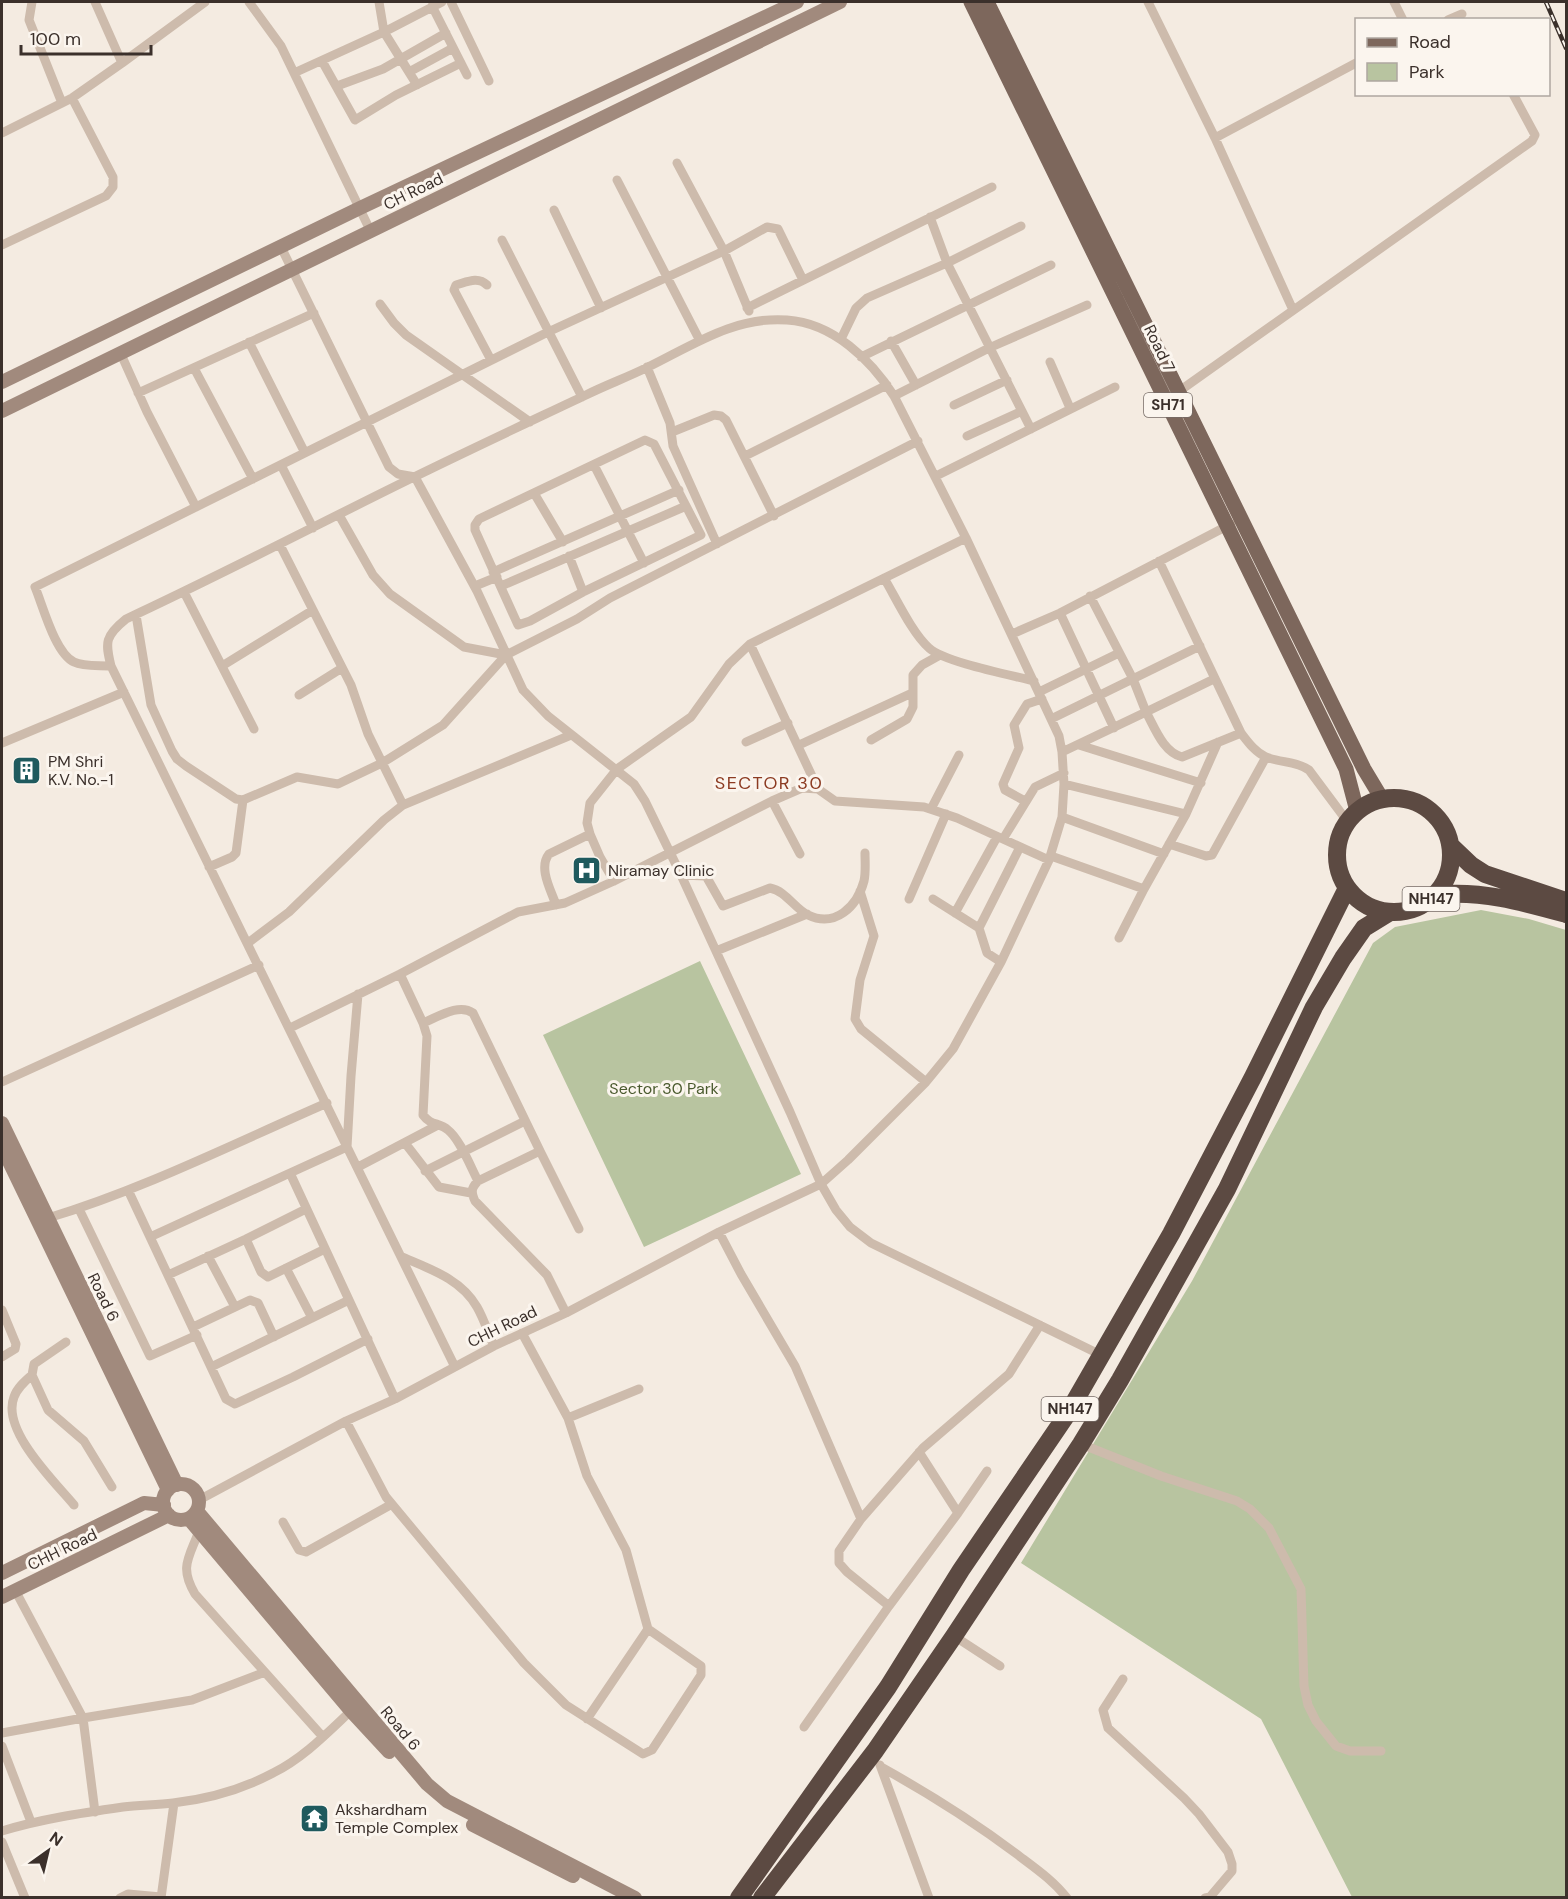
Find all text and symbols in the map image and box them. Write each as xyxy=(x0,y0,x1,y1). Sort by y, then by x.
scale bar xyxy=(21,18,152,56)
legend xyxy=(1355,18,1550,96)
text: 100 m xyxy=(30,27,81,51)
text: Road xyxy=(1409,30,1451,54)
text: Park xyxy=(1409,60,1445,84)
street label: CH Road xyxy=(380,168,447,215)
street label: Road 7 xyxy=(1139,321,1180,375)
road number: SH71 xyxy=(1144,393,1192,417)
place label: PM Shri K.V. No.-1 xyxy=(48,751,113,790)
building icon: PM Shri K.V. No.-1 xyxy=(11,754,43,786)
district label: SECTOR 30 xyxy=(715,771,823,795)
hospital icon: Niramay Clinic xyxy=(571,854,603,886)
place label: Niramay Clinic xyxy=(608,860,714,881)
road number: NH147 xyxy=(1402,887,1460,911)
park label: Sector 30 Park xyxy=(609,1078,719,1099)
street label: Road 6 xyxy=(83,1269,124,1325)
street label: CHH Road xyxy=(464,1301,540,1352)
road number: NH147 xyxy=(1042,1397,1098,1421)
street label: CHH Road xyxy=(24,1524,100,1575)
street label: Road 6 xyxy=(376,1702,425,1755)
place label: Akshardham Temple Complex xyxy=(335,1799,458,1838)
temple icon: Akshardham Temple Complex xyxy=(298,1802,330,1834)
north arrow xyxy=(18,1821,78,1881)
text: N xyxy=(45,1827,67,1851)

